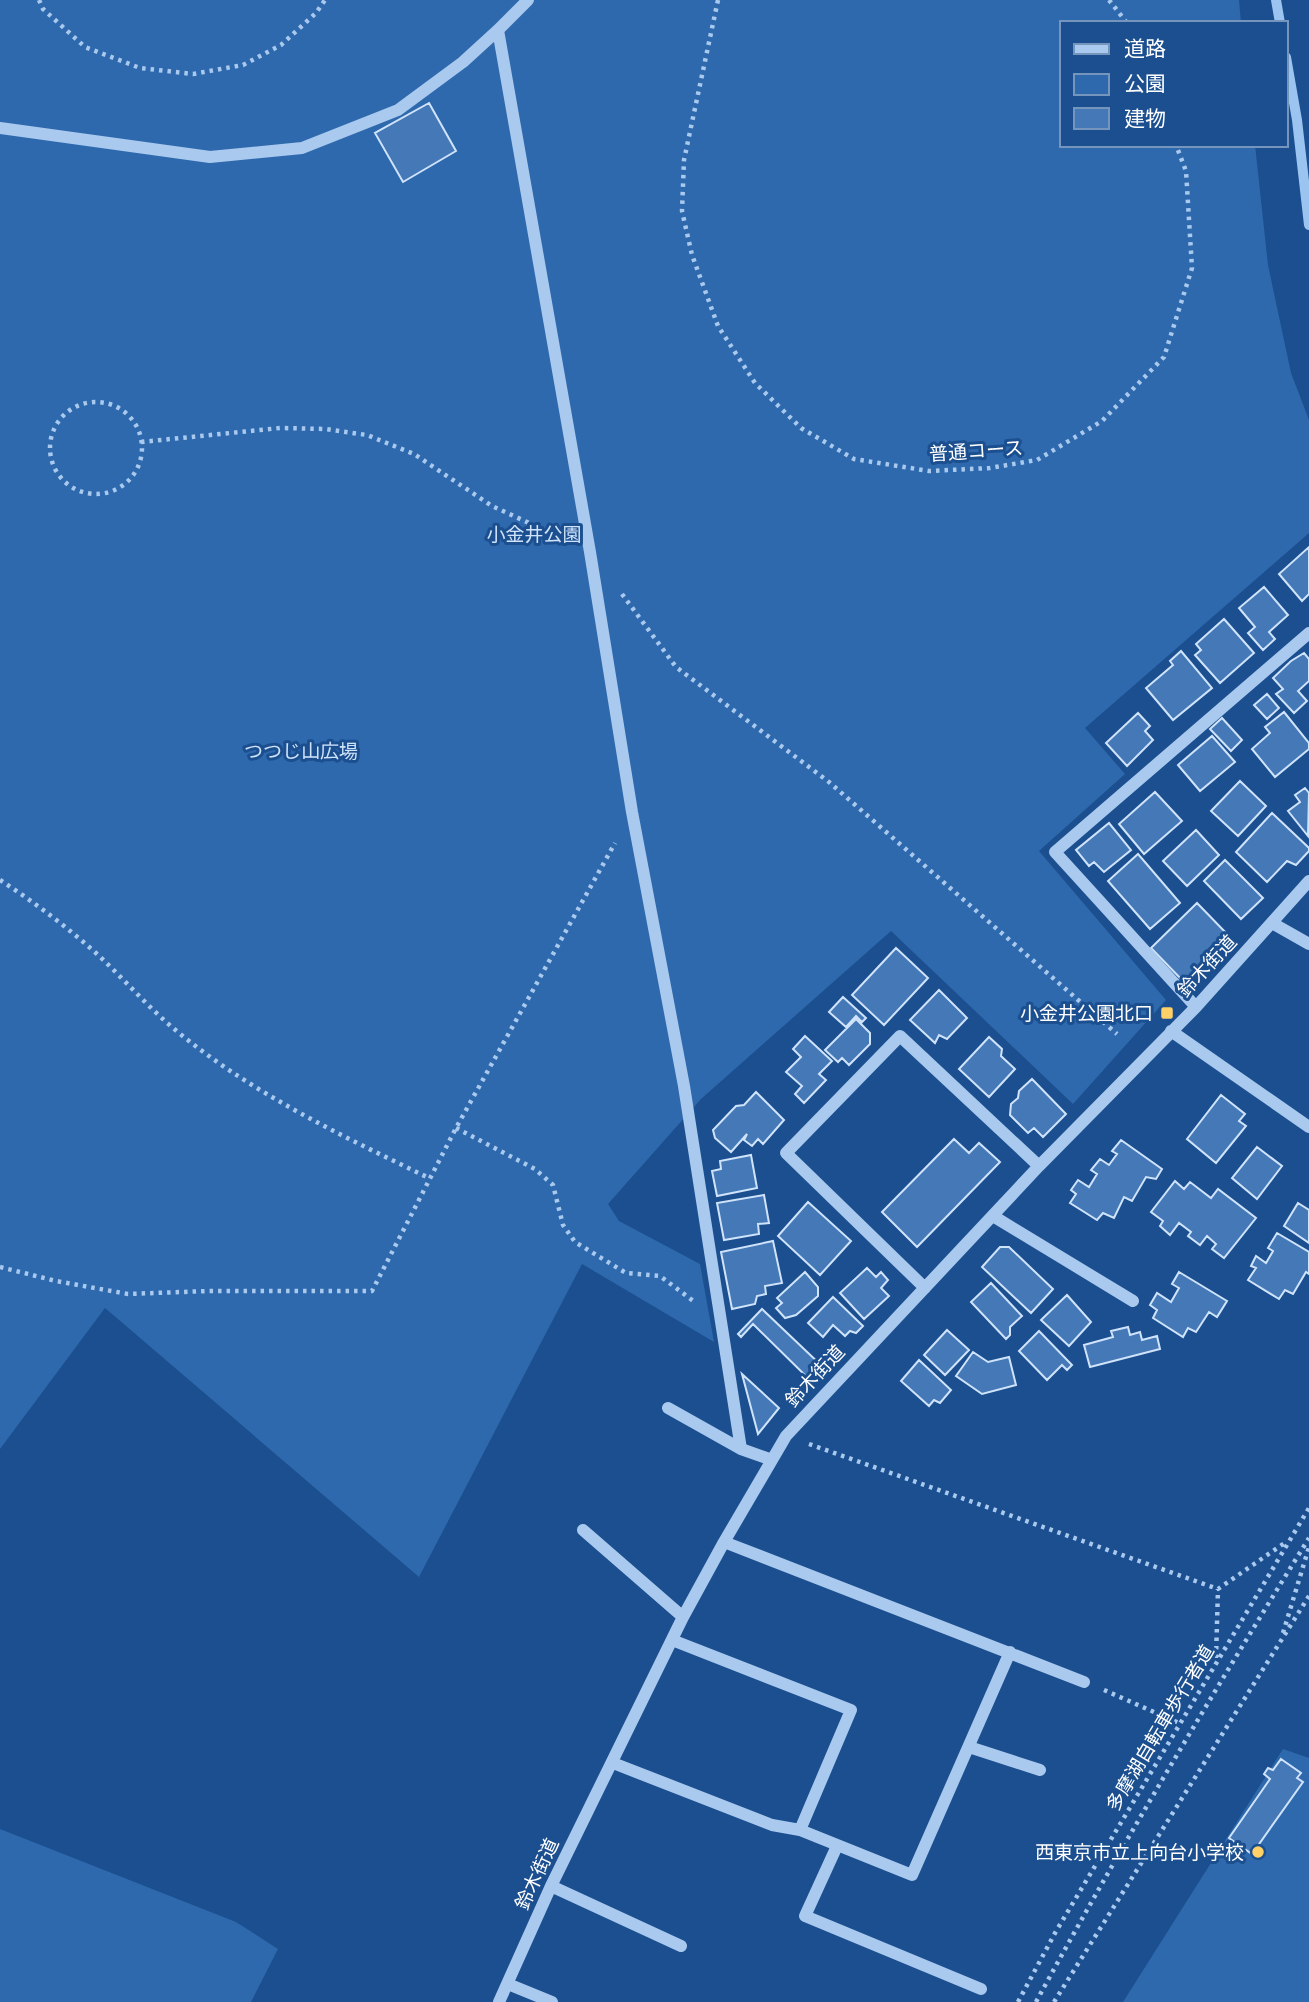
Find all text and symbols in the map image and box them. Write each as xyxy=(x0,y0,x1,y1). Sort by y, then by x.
legend xyxy=(1060,21,1288,147)
text: 道路 xyxy=(1124,35,1166,63)
text: 公園 xyxy=(1124,70,1166,98)
text: 建物 xyxy=(1124,105,1166,133)
street label: 普通コース xyxy=(928,435,1024,467)
park label: 小金井公園 xyxy=(486,522,582,547)
park label: つつじ山広場 xyxy=(244,739,358,764)
street label: 鈴木街道 xyxy=(1172,930,1242,1002)
place label: 小金井公園北口 xyxy=(1020,1001,1153,1026)
marker: 小金井公園北口 xyxy=(1159,1005,1175,1021)
street label: 鈴木街道 xyxy=(780,1340,850,1412)
street label: 多摩湖自転車歩行者道 xyxy=(1100,1640,1220,1816)
street label: 鈴木街道 xyxy=(510,1834,564,1914)
place label: 西東京市立上向台小学校 xyxy=(1035,1840,1244,1865)
marker: 西東京市立上向台小学校 xyxy=(1250,1844,1266,1860)

